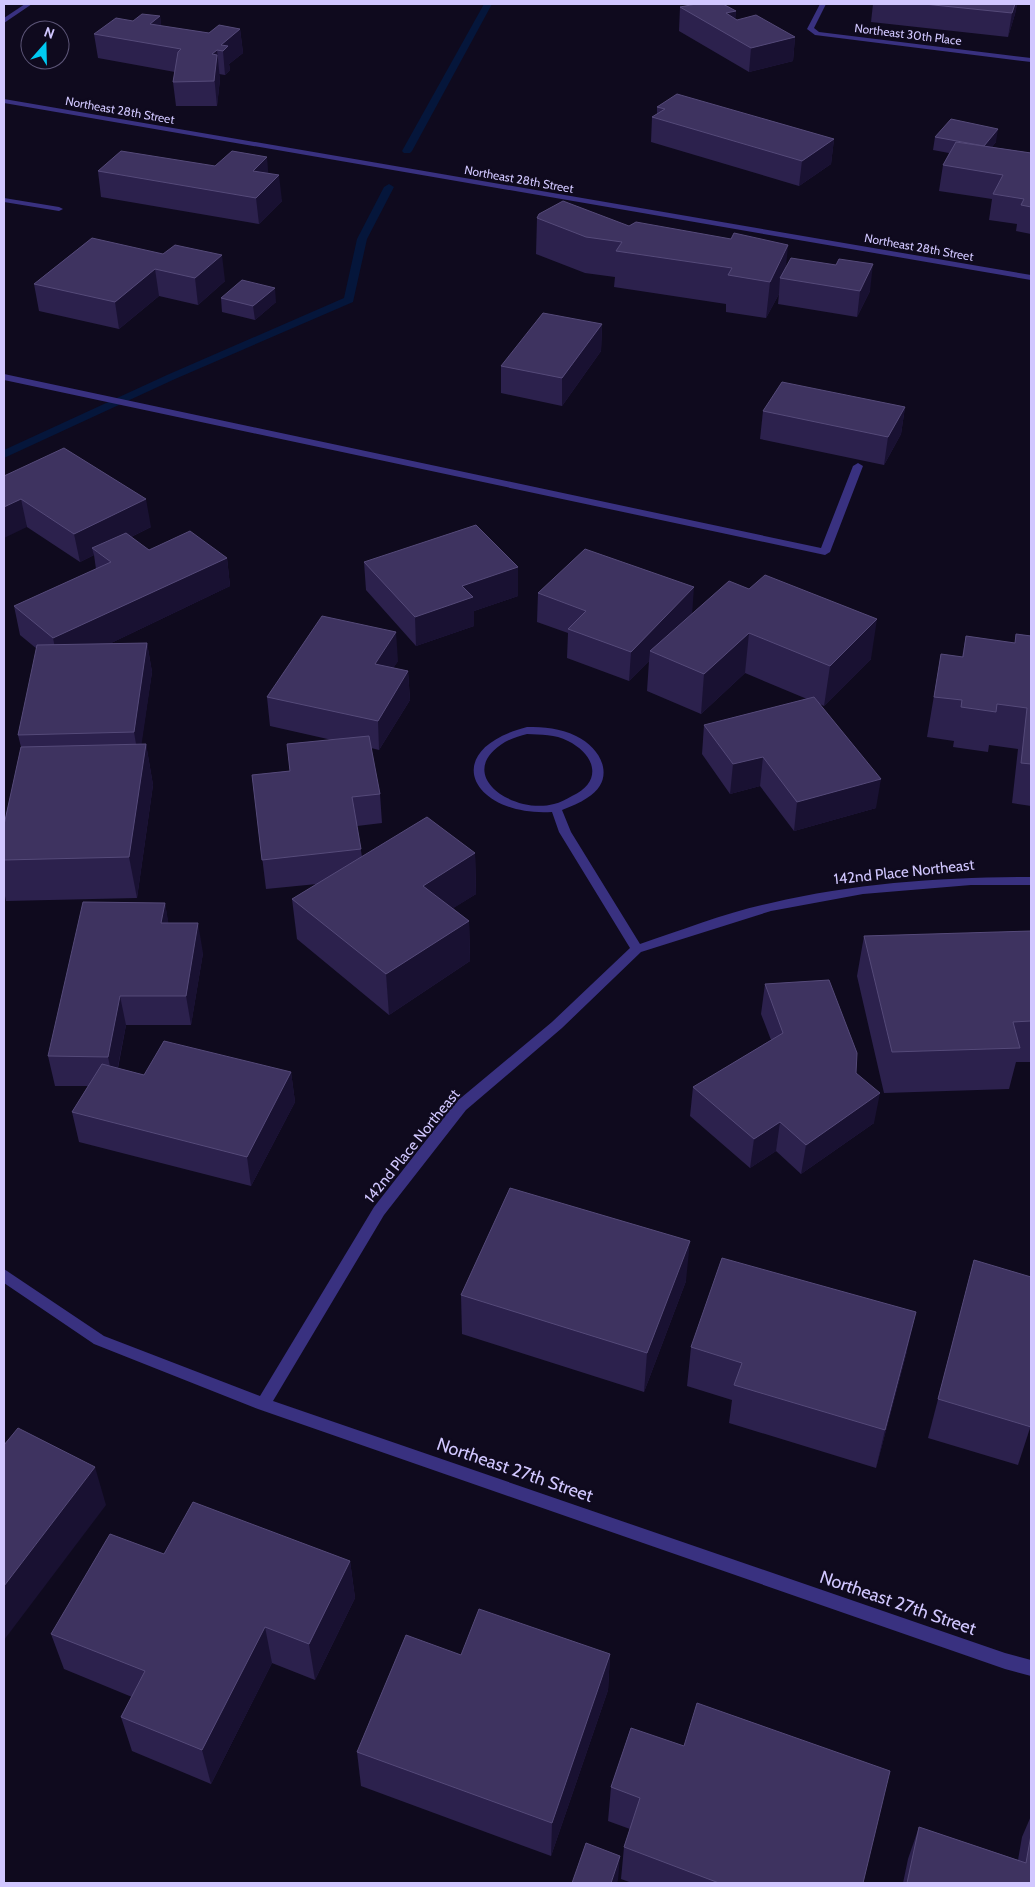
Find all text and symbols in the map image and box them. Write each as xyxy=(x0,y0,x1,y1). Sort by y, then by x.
north arrow xyxy=(20,20,70,70)
street label: Northeast 30th Place xyxy=(854,20,962,48)
text: N xyxy=(42,23,57,43)
street label: Northeast 28th Street xyxy=(64,93,176,127)
street label: Northeast 28th Street xyxy=(463,162,575,196)
street label: Northeast 28th Street xyxy=(863,230,975,264)
street label: 142nd Place Northeast xyxy=(833,856,975,888)
street label: 142nd Place Northeast xyxy=(361,1085,463,1207)
street label: Northeast 27th Street xyxy=(434,1433,596,1507)
street label: Northeast 27th Street xyxy=(817,1566,979,1640)

